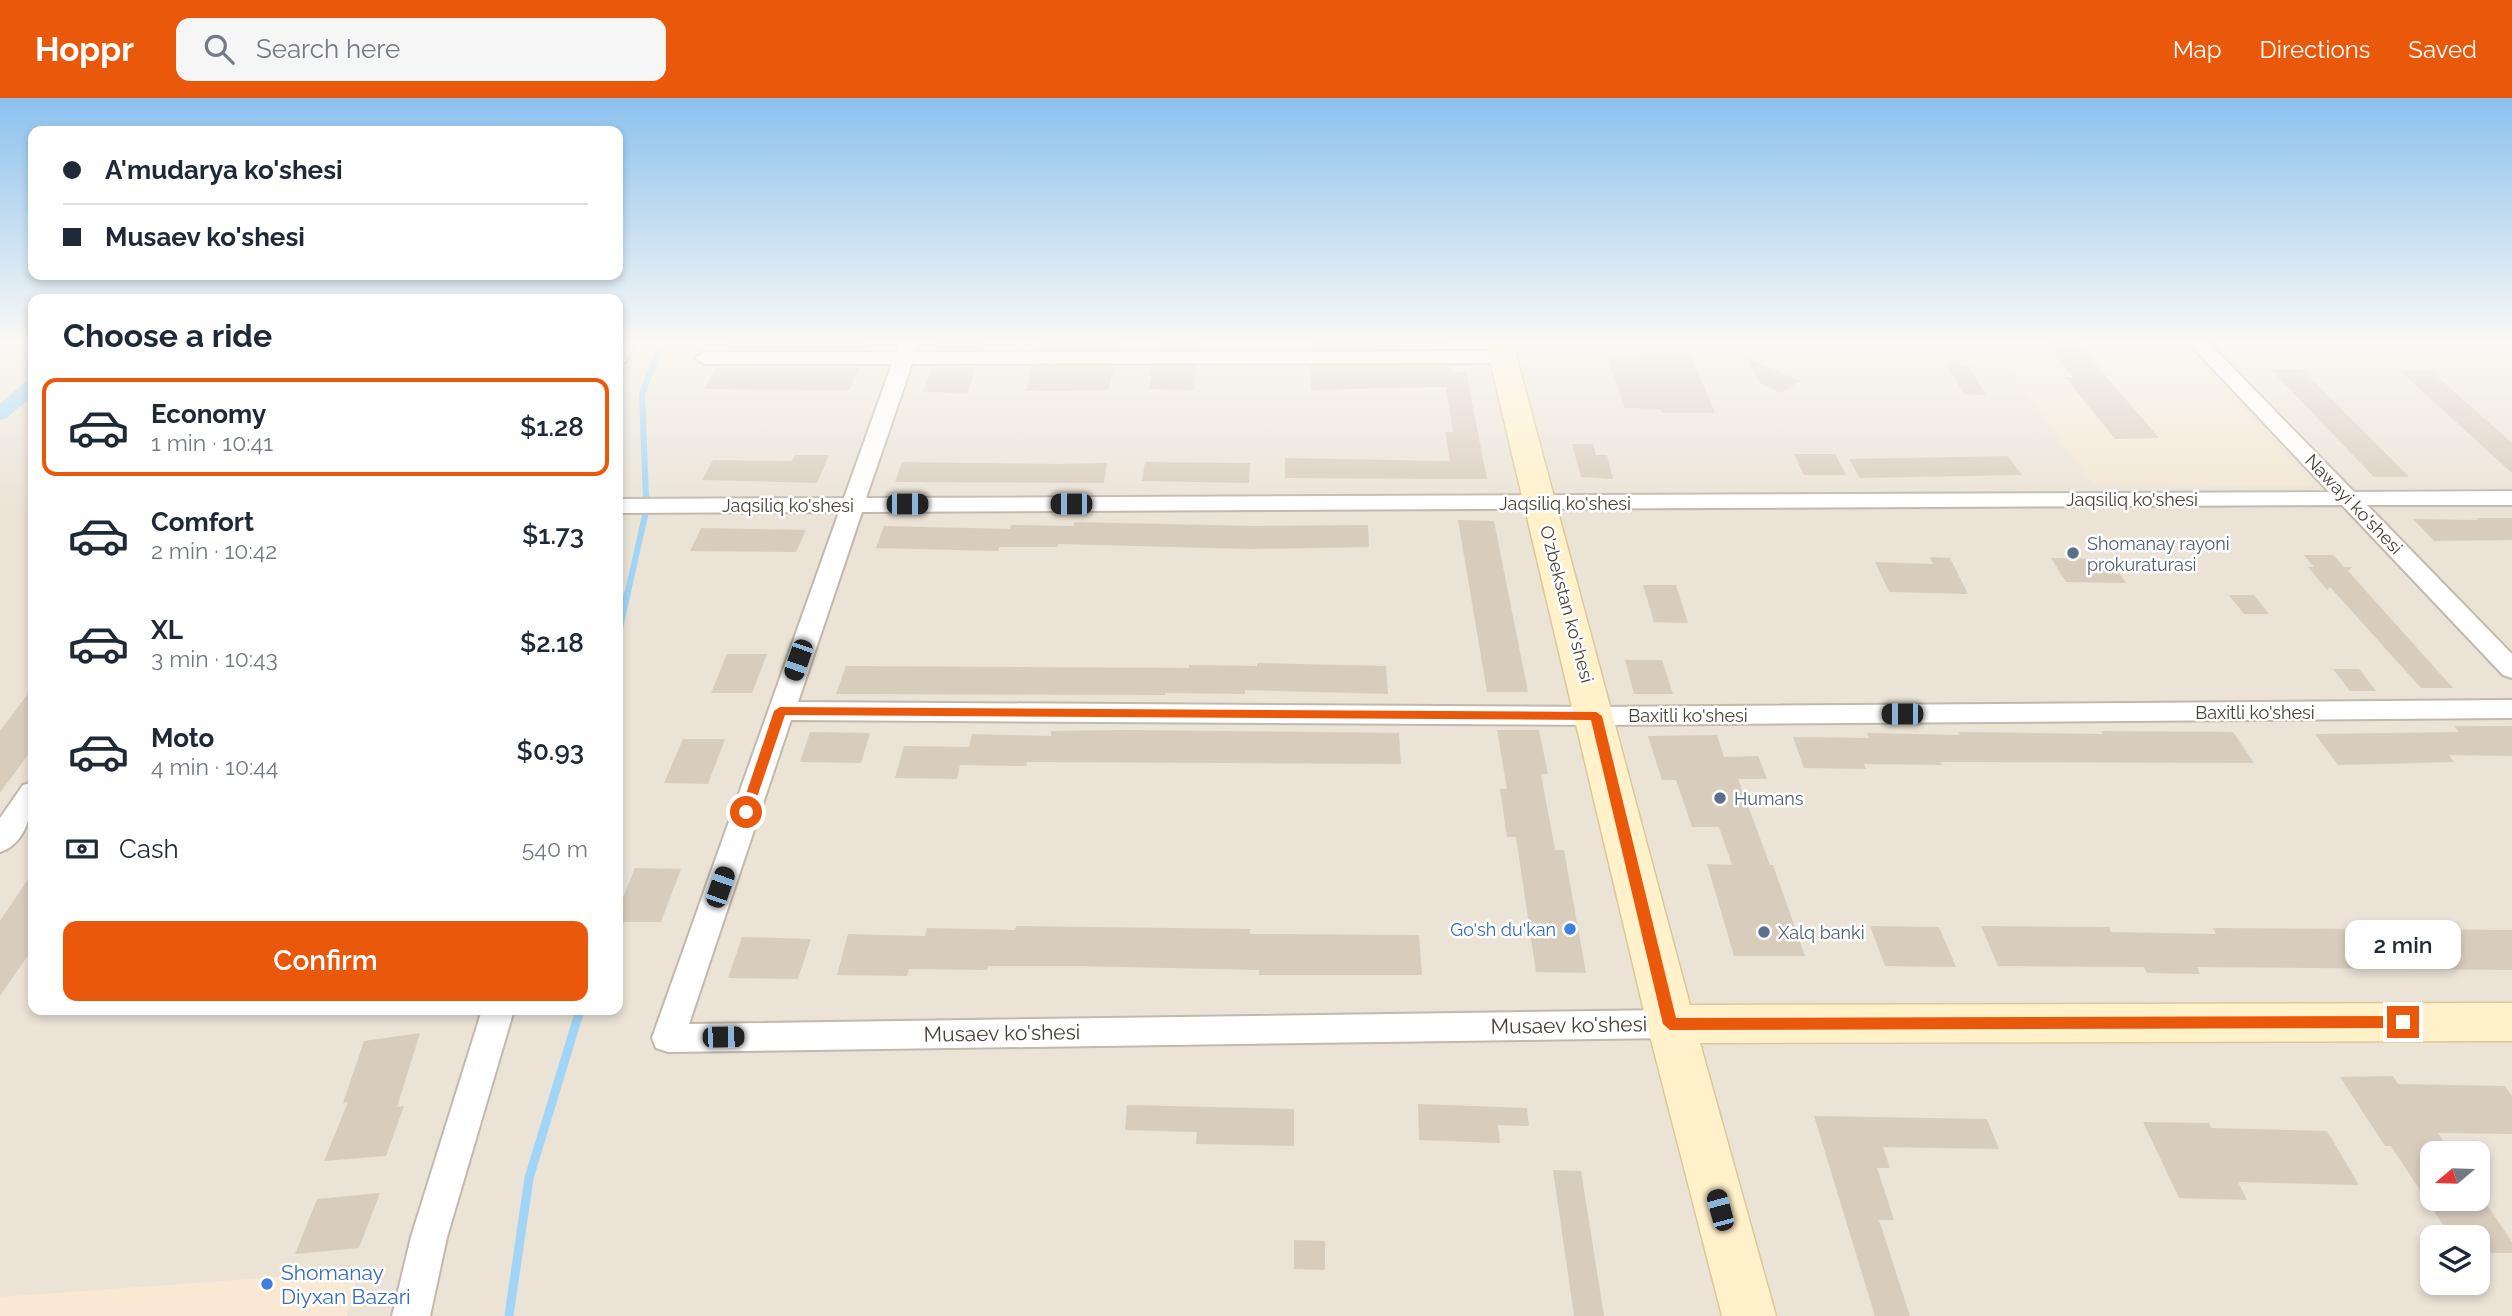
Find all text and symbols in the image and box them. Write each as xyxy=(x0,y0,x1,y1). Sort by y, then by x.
search box xyxy=(176,18,666,81)
text: Hoppr xyxy=(35,30,134,69)
icon: search xyxy=(200,30,238,68)
text: Search here xyxy=(256,34,400,64)
text: Map xyxy=(2173,35,2222,64)
text: Directions xyxy=(2260,35,2370,64)
text: Saved xyxy=(2408,35,2477,64)
text: A'mudarya ko'shesi xyxy=(105,155,343,185)
text: Musaev ko'shesi xyxy=(105,222,305,252)
text: Choose a ride xyxy=(63,317,272,354)
icon: car xyxy=(67,396,130,459)
text: Economy xyxy=(151,399,266,429)
text: $1.28 xyxy=(520,412,584,442)
text: 1 min · 10:41 xyxy=(151,429,273,456)
street label: Nawayi ko'shesi xyxy=(2301,450,2407,558)
street label: Jaqsiliq ko'shesi xyxy=(2066,489,2198,510)
street label: Jaqsiliq ko'shesi xyxy=(1499,493,1631,514)
car xyxy=(887,494,929,515)
car xyxy=(1051,494,1093,515)
street label: Jaqsiliq ko'shesi xyxy=(722,495,854,516)
icon: car xyxy=(67,504,130,567)
text: Comfort xyxy=(151,507,254,537)
text: $1.73 xyxy=(522,520,584,550)
street label: O'zbekstan ko'shesi xyxy=(1536,523,1598,685)
place label: Shomanay rayoni prokuraturasi xyxy=(2087,533,2230,575)
text: 2 min · 10:42 xyxy=(151,537,277,564)
marker: Shomanay rayoni prokuraturasi xyxy=(2065,545,2081,561)
icon: car xyxy=(67,612,130,675)
text: XL xyxy=(151,615,183,645)
text: $2.18 xyxy=(520,628,584,658)
car xyxy=(782,637,815,683)
text: 3 min · 10:43 xyxy=(151,645,278,672)
street label: Baxitli ko'shesi xyxy=(2195,702,2315,723)
car xyxy=(1882,704,1924,725)
street label: Baxitli ko'shesi xyxy=(1628,705,1748,726)
icon: car xyxy=(67,720,130,783)
text: Moto xyxy=(151,723,214,753)
text: $0.93 xyxy=(517,736,584,766)
text: 4 min · 10:44 xyxy=(151,753,278,780)
place label: Humans xyxy=(1734,788,1804,809)
marker: Humans xyxy=(1712,790,1728,806)
route start xyxy=(730,796,762,828)
icon: cash xyxy=(63,830,101,868)
text: Cash xyxy=(119,834,179,864)
text: 540 m xyxy=(522,835,588,862)
car xyxy=(704,864,737,910)
place label: Go'sh du'kan xyxy=(1450,919,1556,940)
callout: 2 min xyxy=(2345,920,2461,970)
button: Confirm xyxy=(63,921,588,1001)
marker: Go'sh du'kan xyxy=(1562,921,1578,937)
place label: Xalq banki xyxy=(1778,922,1865,943)
marker: Xalq banki xyxy=(1756,924,1772,940)
text: 2 min xyxy=(2374,931,2432,958)
route end xyxy=(2387,1006,2419,1038)
street label: Musaev ko'shesi xyxy=(1490,1011,1648,1039)
street label: Musaev ko'shesi xyxy=(923,1019,1081,1047)
car xyxy=(702,1026,745,1048)
north arrow xyxy=(2420,1141,2490,1211)
map controls xyxy=(2420,1141,2490,1295)
car xyxy=(1705,1187,1736,1233)
button: layers xyxy=(2420,1225,2490,1295)
place label: Shomanay Diyxan Bazari xyxy=(281,1260,411,1309)
marker: Shomanay Diyxan Bazari xyxy=(259,1276,275,1292)

